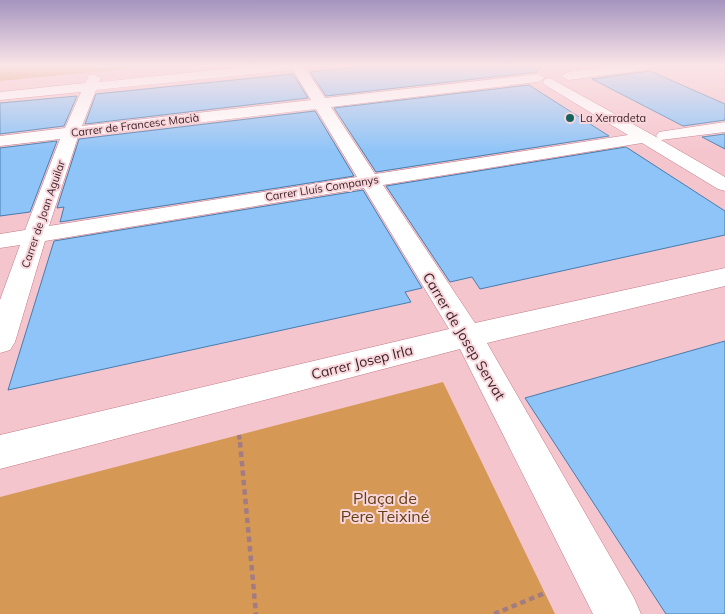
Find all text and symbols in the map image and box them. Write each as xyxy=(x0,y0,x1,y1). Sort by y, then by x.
street label: Carrer de Francesc Macià xyxy=(70,110,200,140)
place label: La Xerradeta xyxy=(580,111,646,125)
marker: La Xerradeta xyxy=(564,112,576,124)
street label: Carrer de Joan Aguilar xyxy=(18,158,68,270)
street label: Carrer Lluís Companys xyxy=(264,172,380,204)
street label: Carrer de Josep Servat xyxy=(419,269,509,403)
street label: Carrer Josep Irla xyxy=(309,341,415,383)
park label: Plaça de Pere Teixiné xyxy=(341,488,429,526)

